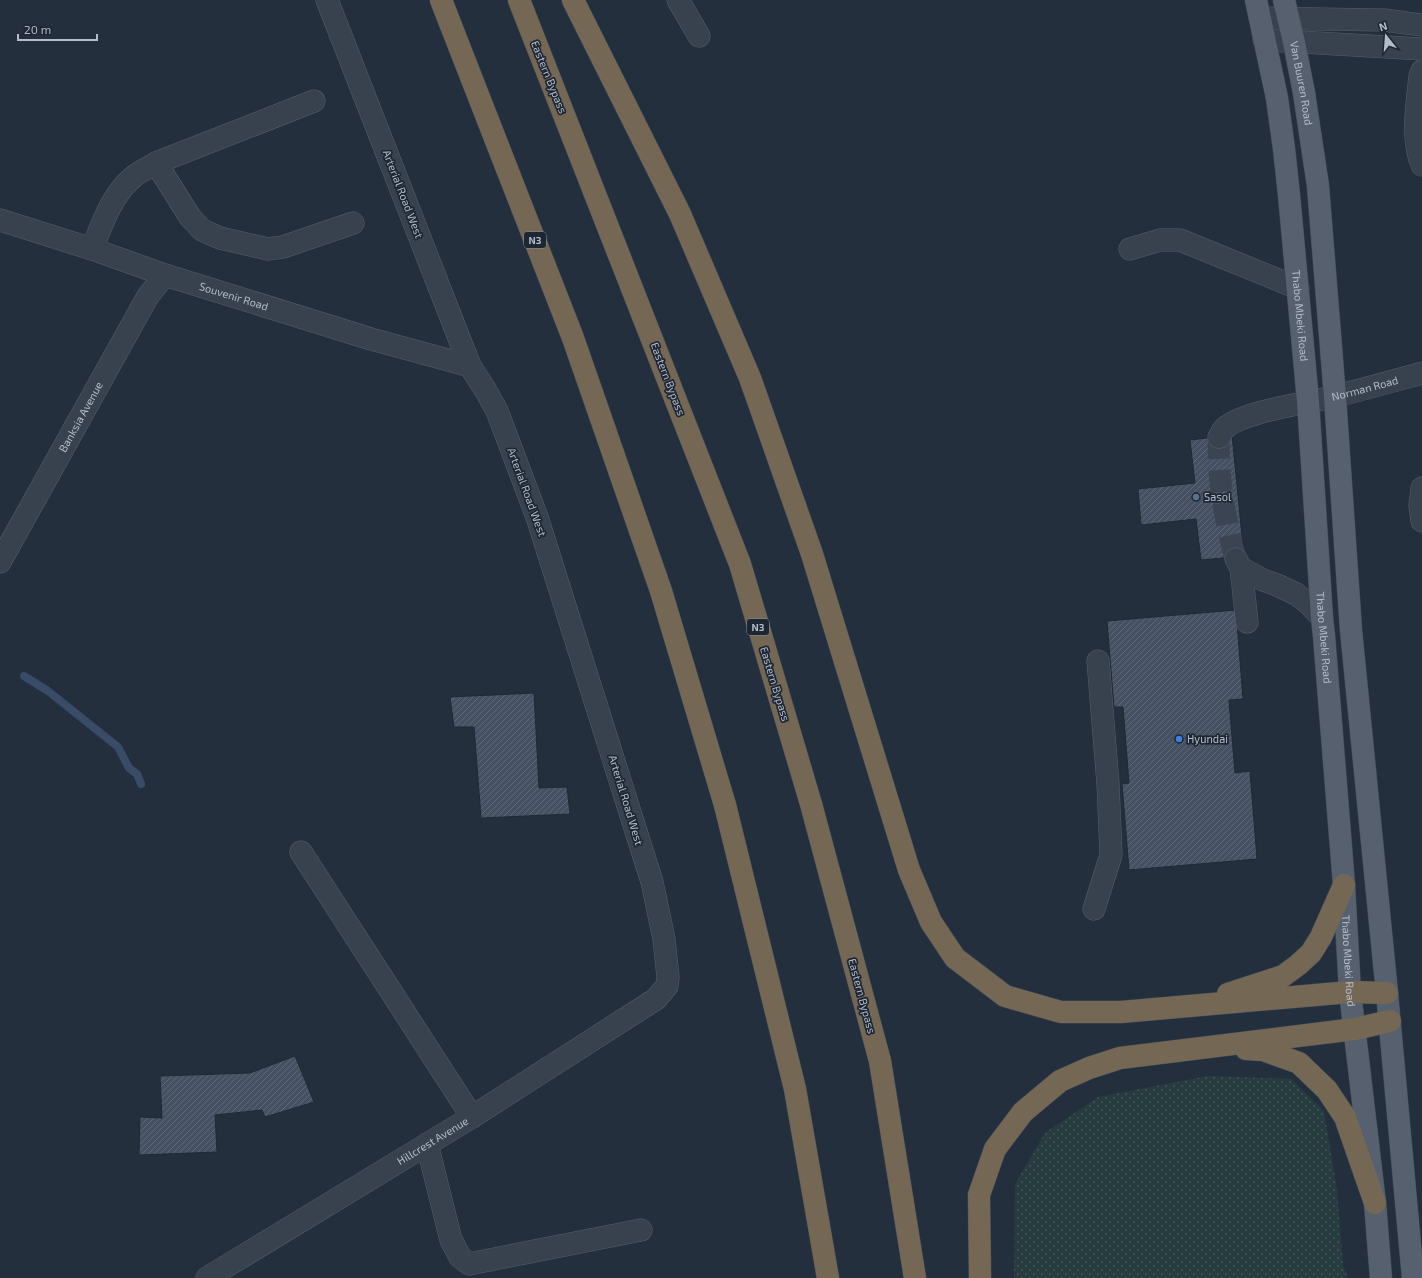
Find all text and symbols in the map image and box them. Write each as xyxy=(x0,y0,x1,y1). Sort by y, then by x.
scale bar xyxy=(18,16,97,42)
north arrow xyxy=(1366,16,1406,56)
text: N xyxy=(1377,19,1389,33)
text: 20 m xyxy=(24,22,51,36)
street label: Eastern Bypass xyxy=(529,39,570,115)
street label: Van Buuren Road xyxy=(1288,40,1316,126)
street label: Arterial Road West xyxy=(381,148,426,240)
road number: N3 xyxy=(524,232,546,248)
street label: Thabo Mbeki Road xyxy=(1290,269,1311,362)
street label: Souvenir Road xyxy=(198,279,270,313)
street label: Eastern Bypass xyxy=(649,340,689,418)
street label: Norman Road xyxy=(1330,373,1399,403)
street label: Banksia Avenue xyxy=(56,379,105,454)
street label: Arterial Road West xyxy=(505,446,550,538)
place label: Sasol xyxy=(1204,490,1232,503)
marker: Sasol xyxy=(1191,492,1201,502)
street label: Thabo Mbeki Road xyxy=(1314,591,1335,684)
road number: N3 xyxy=(747,619,769,635)
street label: Eastern Bypass xyxy=(758,645,793,723)
place label: Hyundai xyxy=(1187,732,1228,745)
marker: Hyundai xyxy=(1174,734,1184,744)
street label: Arterial Road West xyxy=(607,753,646,846)
street label: Thabo Mbeki Road xyxy=(1340,914,1359,1007)
street label: Eastern Bypass xyxy=(846,957,879,1035)
street label: Hillcrest Avenue xyxy=(394,1114,470,1167)

